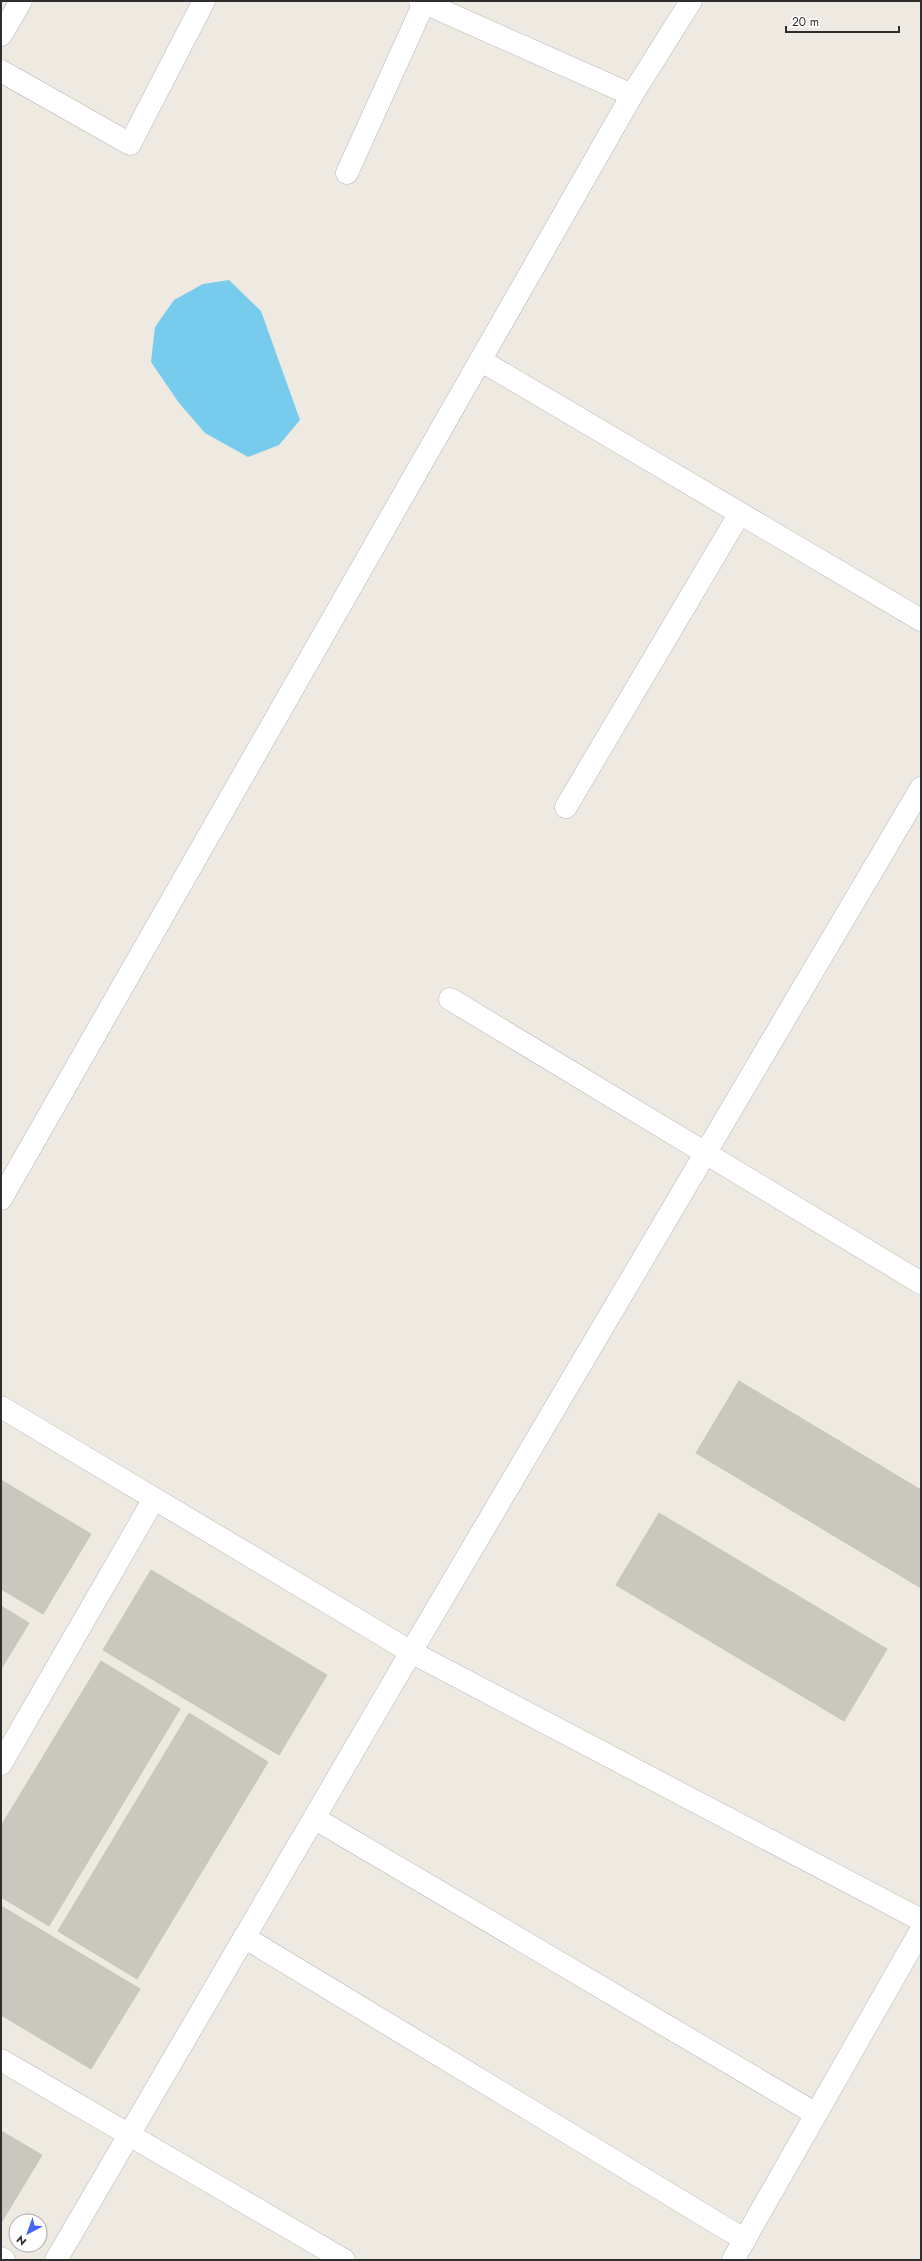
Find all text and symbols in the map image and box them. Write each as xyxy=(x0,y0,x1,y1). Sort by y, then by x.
scale bar xyxy=(786,8,899,34)
text: 20 m xyxy=(792,13,819,31)
north arrow xyxy=(8,2213,48,2253)
text: N xyxy=(13,2232,30,2249)

